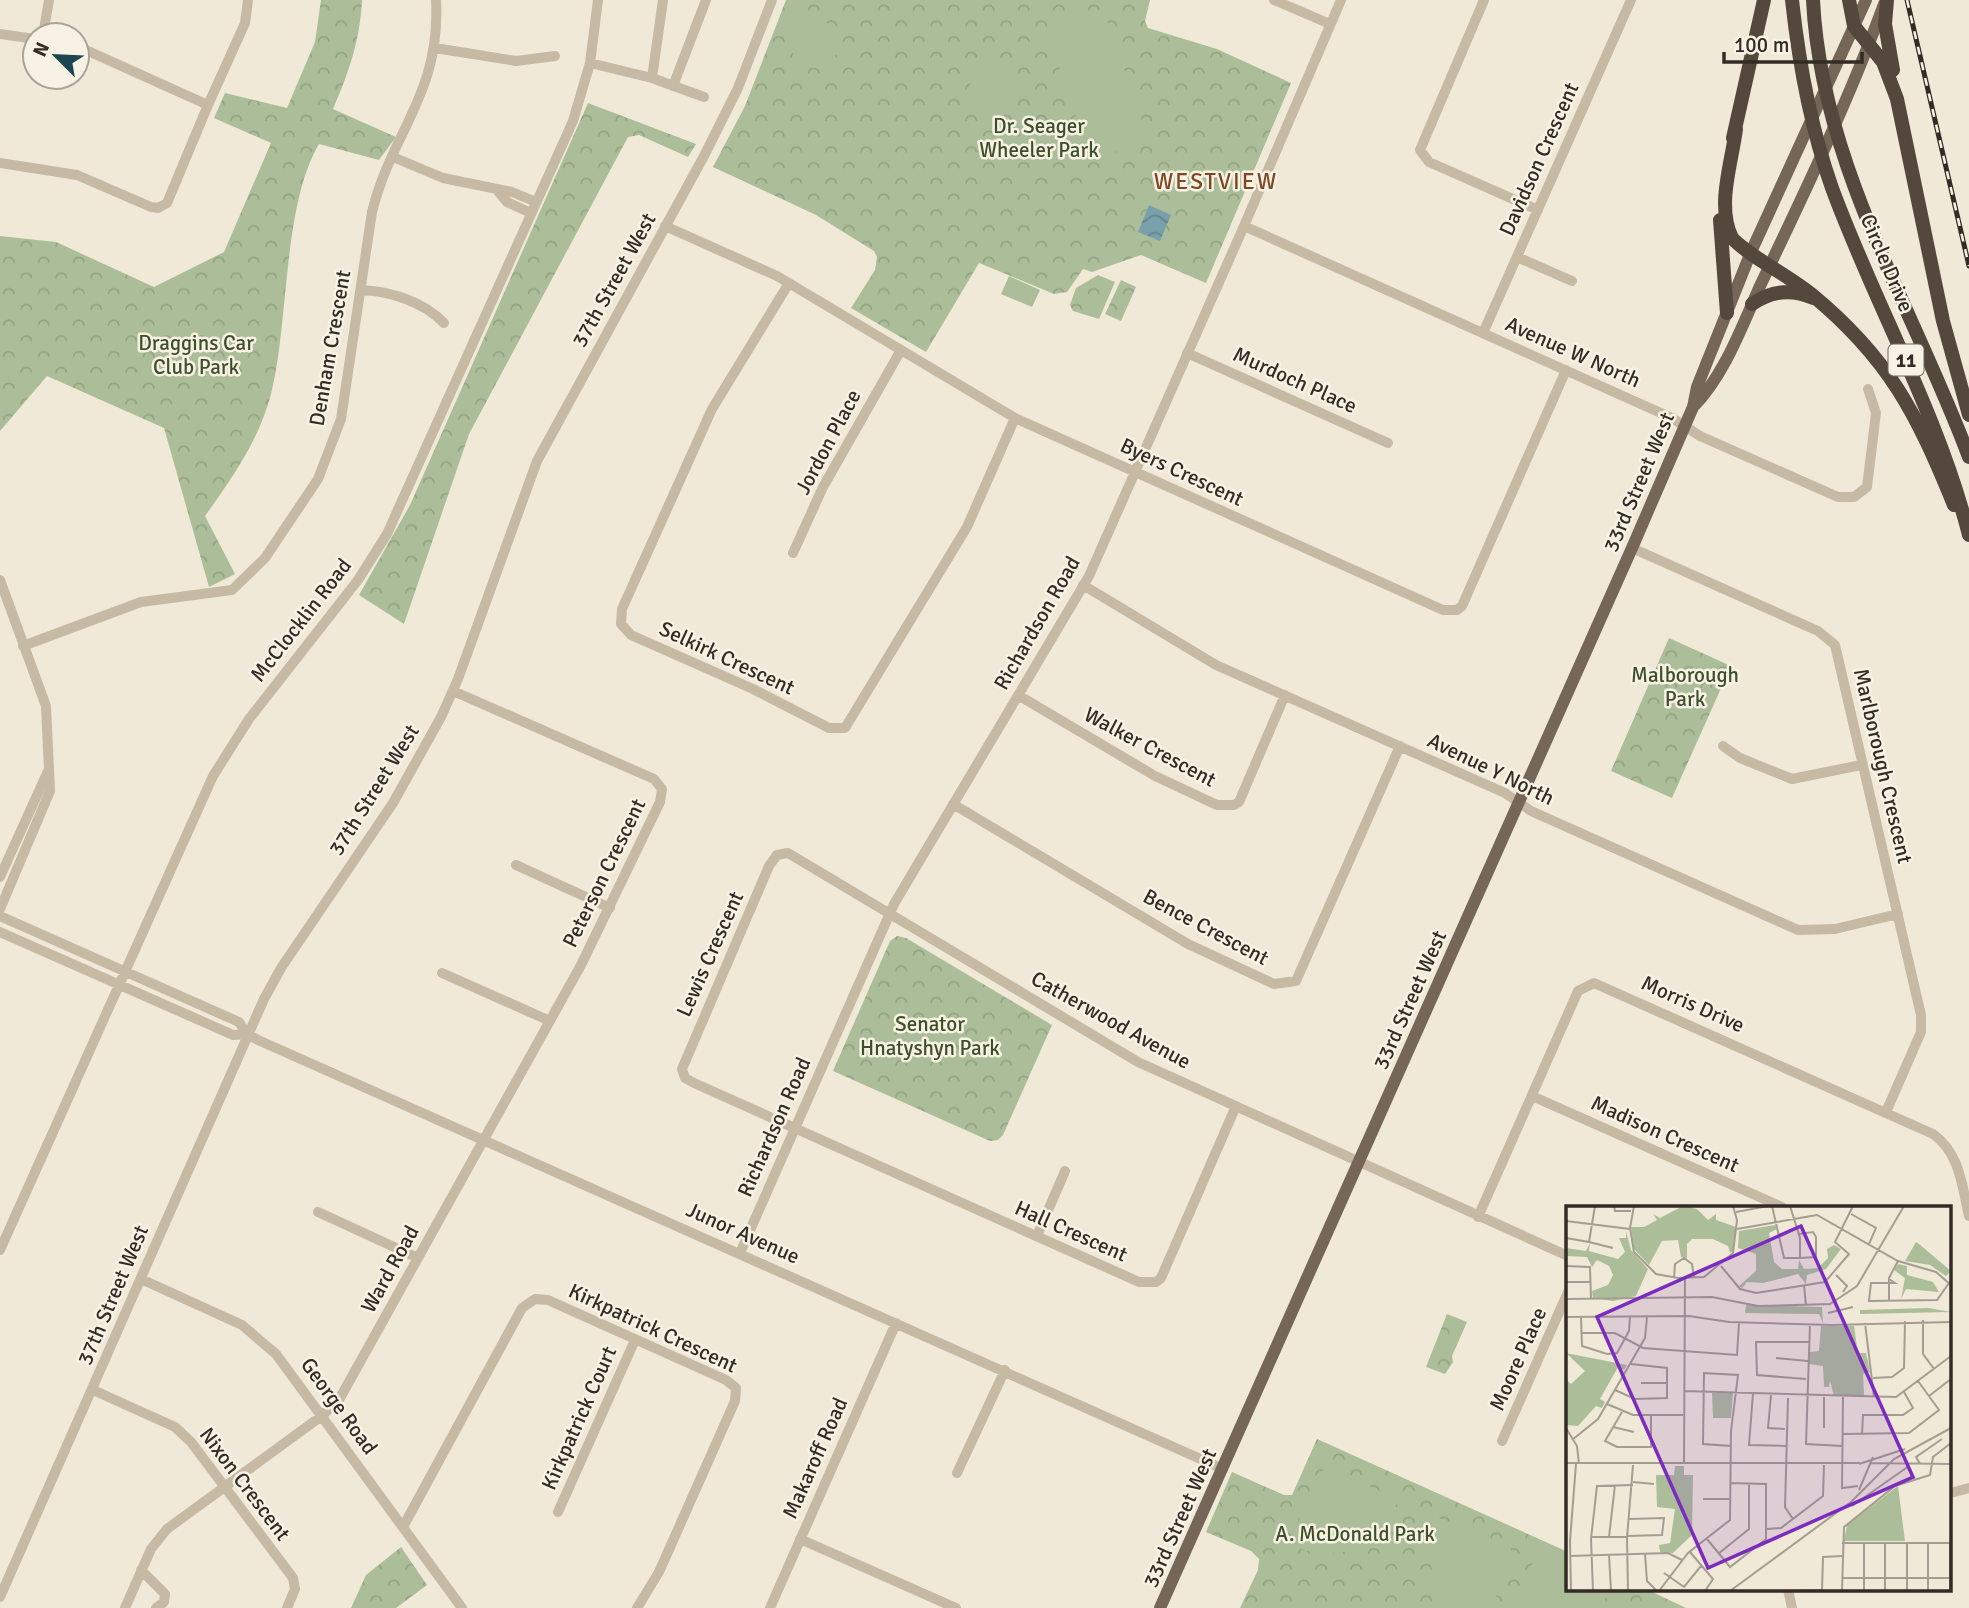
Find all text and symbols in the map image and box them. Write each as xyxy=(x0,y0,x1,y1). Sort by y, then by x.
north arrow xyxy=(21,21,91,91)
scale bar xyxy=(1724,21,1862,65)
text: 100 m xyxy=(1734,32,1789,58)
text: N xyxy=(28,39,55,60)
street label: Davidson Crescent xyxy=(1494,78,1584,240)
park label: Dr. Seager Wheeler Park xyxy=(979,113,1099,163)
district label: WESTVIEW xyxy=(1154,167,1278,196)
street label: 37th Street West xyxy=(566,208,662,352)
street label: Circle Drive xyxy=(1855,210,1919,316)
street label: Denham Crescent xyxy=(303,268,357,428)
street label: Avenue W North xyxy=(1502,311,1644,393)
park label: Draggins Car Club Park xyxy=(138,330,254,380)
street label: Murdoch Place xyxy=(1229,341,1361,419)
road number: 11 xyxy=(1888,344,1924,376)
street label: Jordon Place xyxy=(790,385,866,499)
street label: 33rd Street West xyxy=(1598,408,1680,556)
street label: Byers Crescent xyxy=(1116,432,1248,512)
street label: Richardson Road xyxy=(988,552,1086,694)
street label: McClocklin Road xyxy=(245,553,357,687)
street label: Selkirk Crescent xyxy=(655,615,799,701)
park label: Malborough Park xyxy=(1631,662,1739,712)
street label: Marlborough Crescent xyxy=(1848,666,1918,866)
street label: Walker Crescent xyxy=(1080,701,1220,793)
street label: 37th Street West xyxy=(323,720,425,860)
street label: Avenue Y North xyxy=(1423,727,1559,811)
street label: Peterson Crescent xyxy=(557,794,651,952)
street label: Bence Crescent xyxy=(1139,883,1273,971)
street label: Lewis Crescent xyxy=(671,887,749,1021)
street label: 33rd Street West xyxy=(1368,926,1452,1074)
street label: Catherwood Avenue xyxy=(1027,965,1195,1075)
street label: Morris Drive xyxy=(1637,970,1749,1038)
park label: Senator Hnatyshyn Park xyxy=(860,1011,1000,1061)
street label: Richardson Road xyxy=(732,1053,816,1201)
street label: Madison Crescent xyxy=(1587,1090,1743,1178)
street label: Hall Crescent xyxy=(1011,1195,1131,1267)
street label: Junor Avenue xyxy=(682,1196,804,1270)
inset map xyxy=(1566,1206,1952,1590)
street label: 37th Street West xyxy=(72,1221,154,1369)
street label: Ward Road xyxy=(355,1221,425,1317)
street label: Kirkpatrick Crescent xyxy=(565,1278,741,1378)
street label: Moore Place xyxy=(1484,1303,1552,1415)
street label: Kirkpatrick Court xyxy=(536,1342,622,1494)
street label: George Road xyxy=(295,1352,383,1460)
street label: Makaroff Road xyxy=(777,1393,853,1523)
street label: Nixon Crescent xyxy=(194,1422,296,1546)
street label: 33rd Street West xyxy=(1138,1444,1222,1592)
park label: A. McDonald Park xyxy=(1275,1521,1435,1547)

